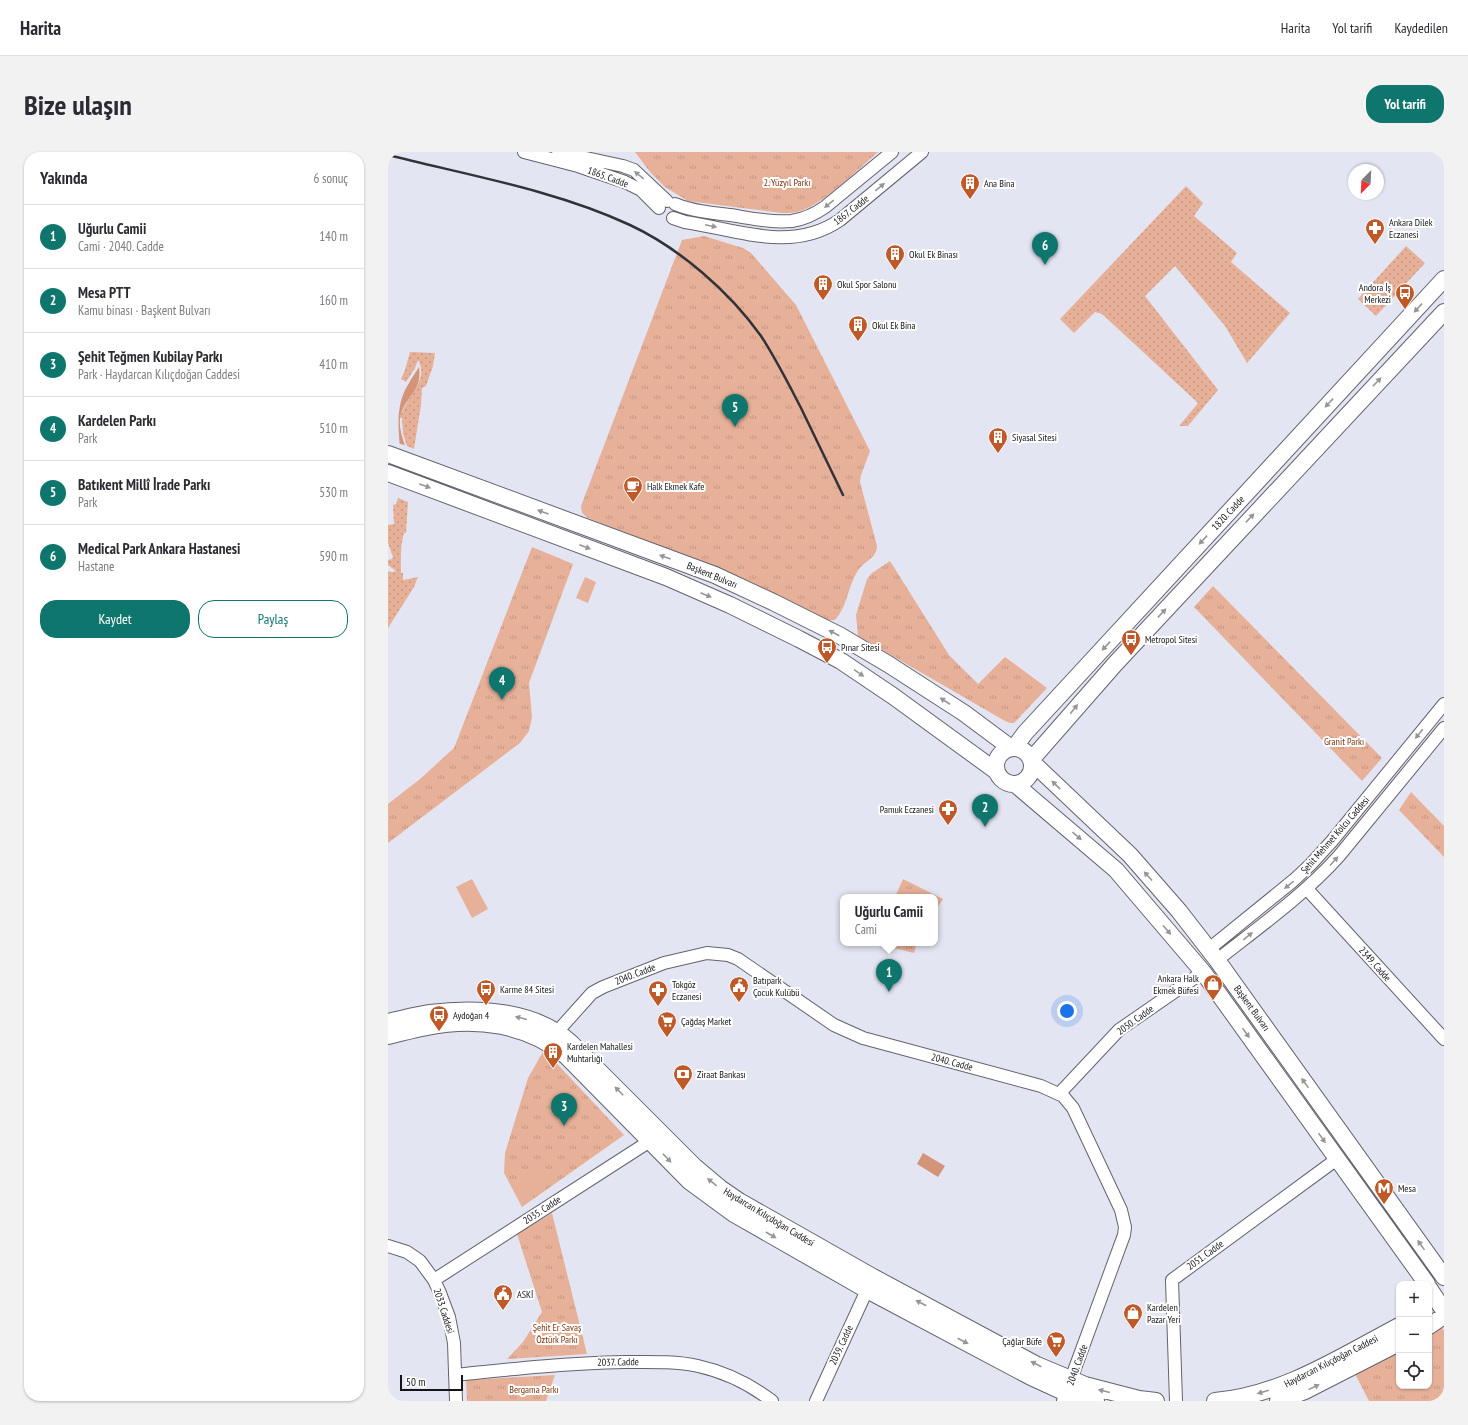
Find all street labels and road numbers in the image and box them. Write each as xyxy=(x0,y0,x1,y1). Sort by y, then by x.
street label: 1865. Cadde xyxy=(586,164,630,190)
street label: 1867. Cadde xyxy=(831,192,871,228)
street label: 1820. Cadde xyxy=(1209,493,1247,533)
street label: Başkent Bulvarı xyxy=(685,559,739,591)
street label: Şehit Mehmet Kolcu Caddesi xyxy=(1298,794,1372,876)
street label: 2349. Cadde xyxy=(1356,944,1394,984)
street label: 2040. Cadde xyxy=(613,960,657,988)
street label: Başkent Bulvarı xyxy=(1231,983,1273,1033)
street label: 2050. Cadde xyxy=(1114,1002,1156,1038)
street label: 2040. Cadde xyxy=(930,1050,974,1074)
street label: Haydarcan Kılıçdoğan Caddesi xyxy=(721,1185,817,1249)
street label: 2035. Cadde xyxy=(521,1193,563,1227)
street label: 2051. Cadde xyxy=(1184,1237,1226,1273)
street label: 2033 Caddesi xyxy=(431,1287,457,1335)
street label: 2039. Cadde xyxy=(826,1323,856,1367)
street label: Haydarcan Kılıçdoğan Caddesi xyxy=(1282,1332,1380,1390)
street label: 2040. Cadde xyxy=(1064,1343,1090,1387)
street label: 2037. Cadde xyxy=(597,1355,639,1369)

